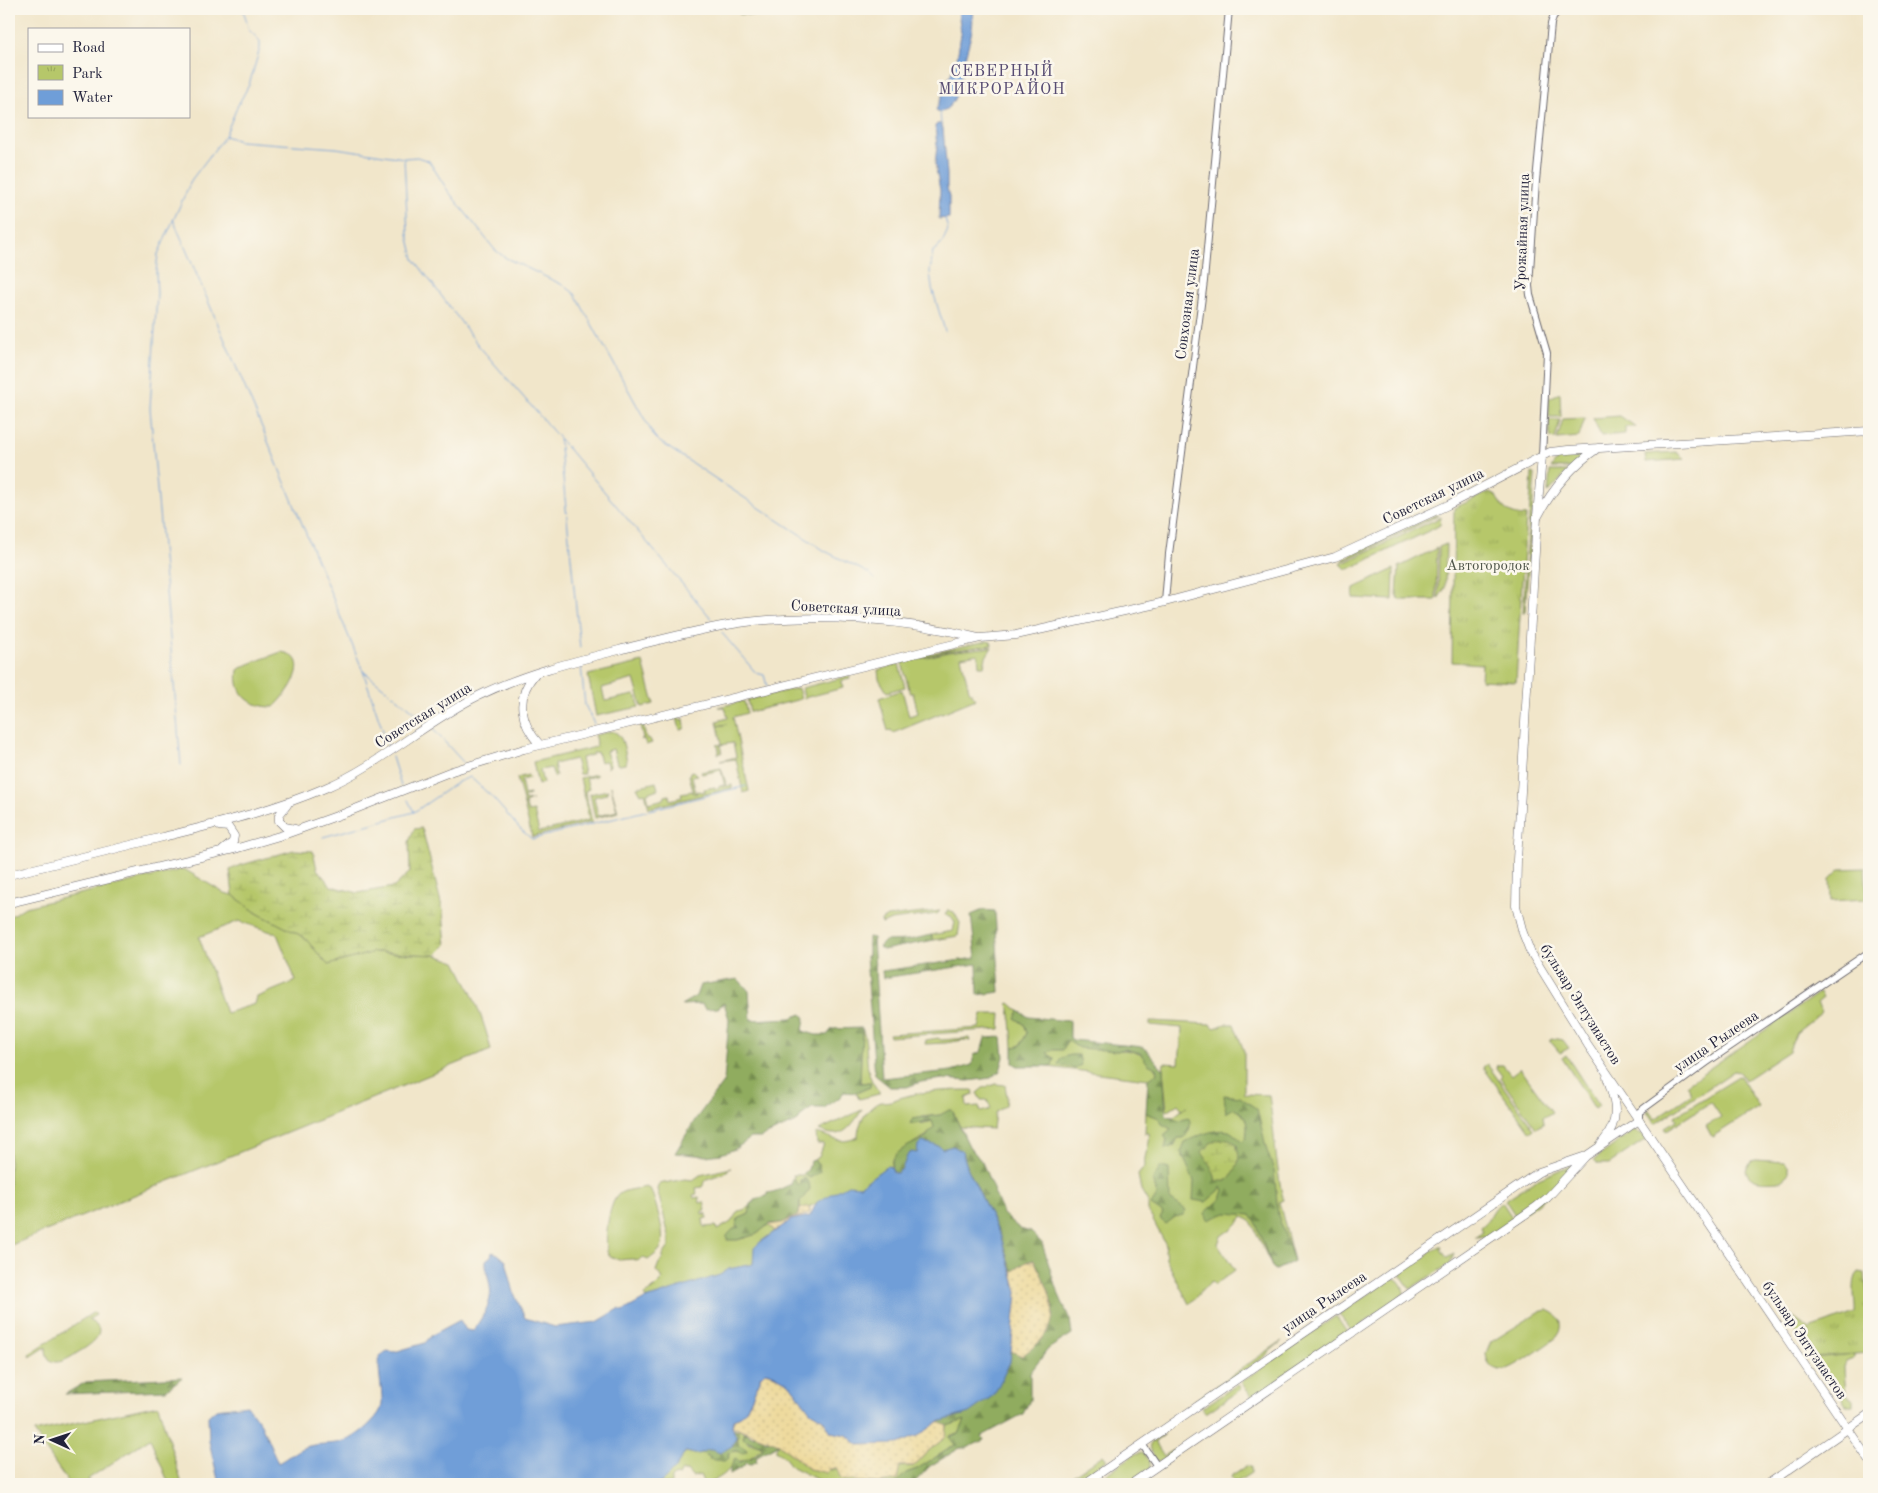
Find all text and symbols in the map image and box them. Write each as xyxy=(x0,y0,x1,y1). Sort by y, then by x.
legend xyxy=(28,28,190,118)
text: Road xyxy=(72,41,106,56)
district label: СЕВЕРНЫЙ МИКРОРАЙОН xyxy=(938,60,1066,98)
text: Park xyxy=(72,67,103,82)
text: Water xyxy=(72,91,113,106)
street label: Урожайная улица xyxy=(1514,172,1533,291)
street label: Совхозная улица xyxy=(1174,247,1203,361)
street label: Советская улица xyxy=(1381,466,1487,528)
park label: Автогородок xyxy=(1446,559,1530,574)
street label: Советская улица xyxy=(790,599,902,620)
street label: Советская улица xyxy=(373,680,475,752)
street label: бульвар Энтузиастов xyxy=(1537,942,1623,1068)
street label: улица Рылеева xyxy=(1672,1008,1762,1076)
street label: улица Рылеева xyxy=(1280,1269,1370,1337)
street label: бульвар Энтузиастов xyxy=(1759,1279,1849,1403)
north arrow xyxy=(28,1416,78,1466)
text: N xyxy=(33,1433,47,1445)

